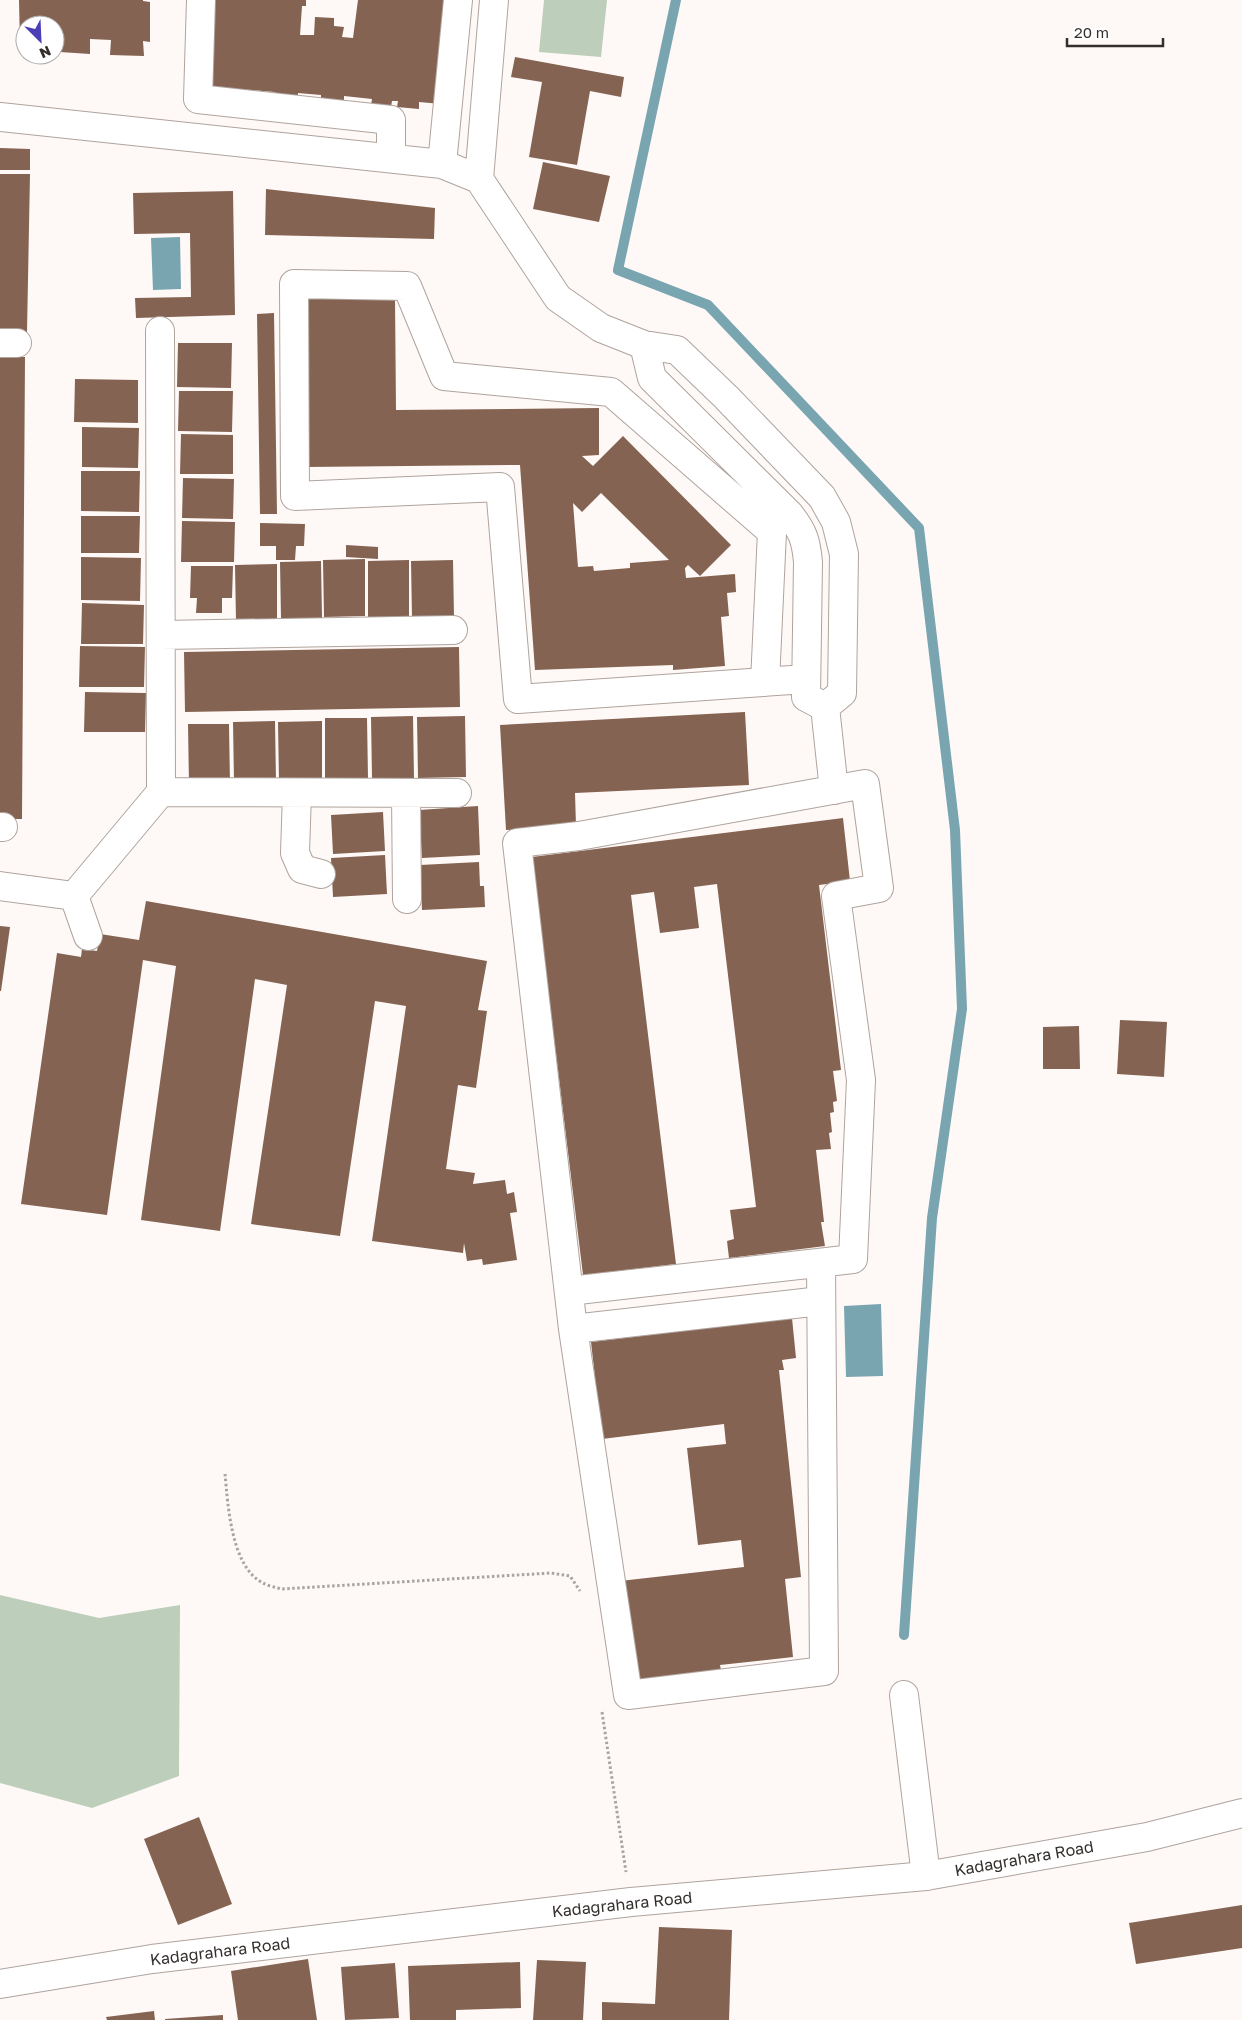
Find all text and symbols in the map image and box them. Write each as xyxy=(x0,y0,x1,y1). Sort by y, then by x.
north arrow xyxy=(15,15,65,65)
scale bar xyxy=(1067,15,1163,47)
text: 20 m xyxy=(1074,23,1109,41)
text: N xyxy=(37,42,54,62)
street label: Kadagrahara Road xyxy=(953,1836,1095,1880)
street label: Kadagrahara Road xyxy=(551,1887,693,1921)
street label: Kadagrahara Road xyxy=(149,1932,291,1970)

